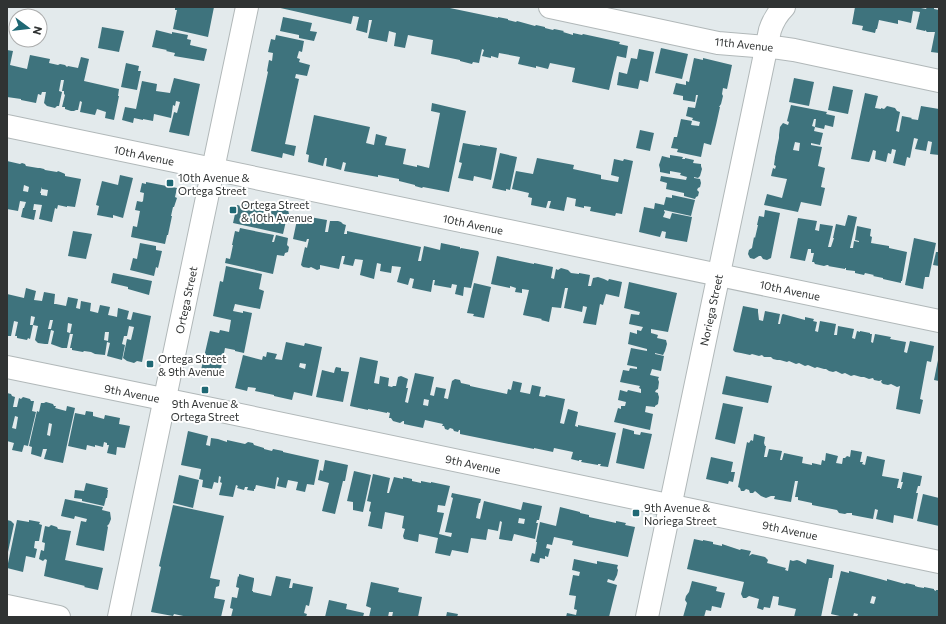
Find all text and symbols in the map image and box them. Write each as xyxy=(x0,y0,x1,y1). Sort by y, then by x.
north arrow xyxy=(8,8,48,48)
text: N xyxy=(31,25,45,36)
street label: 11th Avenue xyxy=(714,34,774,54)
street label: 10th Avenue xyxy=(113,142,176,168)
place label: 10th Avenue & Ortega Street xyxy=(178,171,250,197)
marker: 10th Avenue & Ortega Street xyxy=(165,178,175,188)
place label: Ortega Street & 10th Avenue xyxy=(241,198,313,224)
marker: Ortega Street & 10th Avenue xyxy=(228,205,238,215)
street label: 10th Avenue xyxy=(442,211,505,237)
street label: Ortega Street xyxy=(173,265,200,335)
street label: Noriega Street xyxy=(697,273,725,347)
street label: 10th Avenue xyxy=(759,277,822,303)
place label: Ortega Street & 9th Avenue xyxy=(158,352,227,378)
marker: Ortega Street & 9th Avenue xyxy=(145,359,155,369)
street label: 9th Avenue xyxy=(103,381,161,405)
marker: 9th Avenue & Ortega Street xyxy=(200,385,210,395)
place label: 9th Avenue & Ortega Street xyxy=(171,397,240,423)
street label: 9th Avenue xyxy=(444,452,502,476)
place label: 9th Avenue & Noriega Street xyxy=(644,501,717,527)
marker: 9th Avenue & Noriega Street xyxy=(631,508,641,518)
street label: 9th Avenue xyxy=(761,518,819,542)

